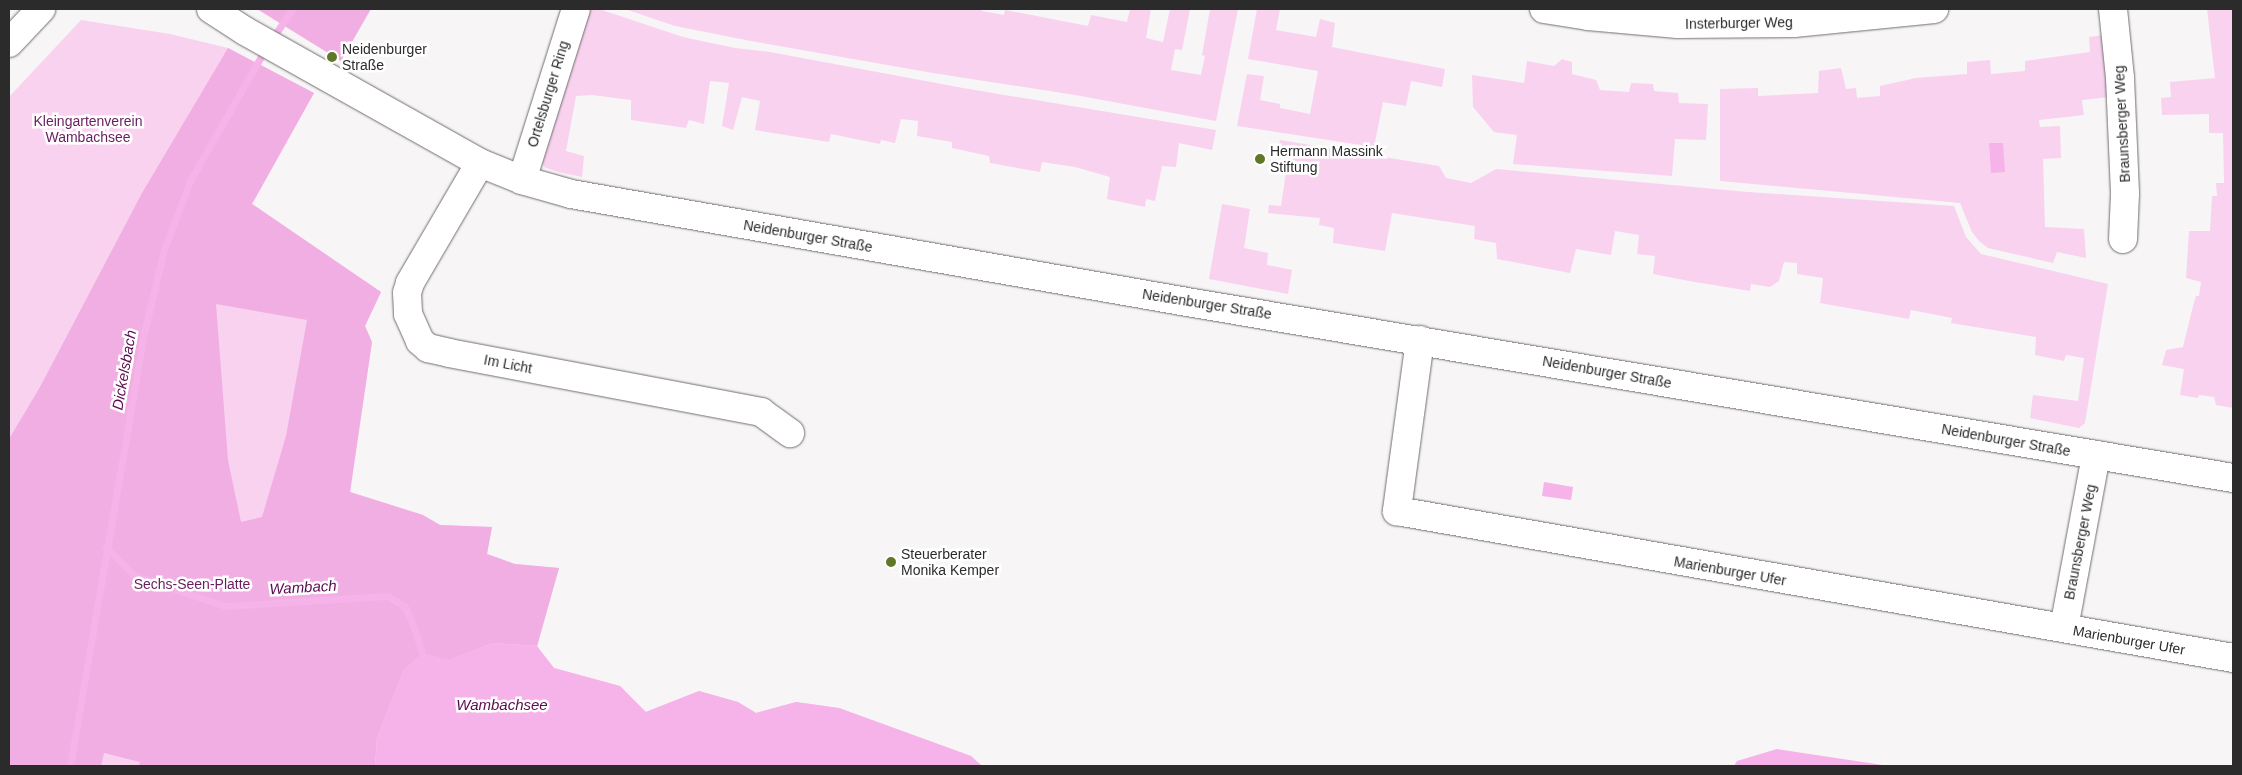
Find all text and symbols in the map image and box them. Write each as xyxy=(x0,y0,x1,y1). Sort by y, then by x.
street label: Insterburger Weg xyxy=(1685,14,1793,32)
street label: Ortelsburger Ring xyxy=(524,39,572,149)
place label: Neidenburger Straße xyxy=(342,41,427,74)
marker: Neidenburger Straße xyxy=(326,51,338,63)
street label: Braunsberger Weg xyxy=(2111,65,2133,183)
park label: Kleingartenverein Wambachsee xyxy=(34,113,142,146)
place label: Hermann Massink Stiftung xyxy=(1270,143,1383,176)
marker: Hermann Massink Stiftung xyxy=(1254,153,1266,165)
street label: Neidenburger Straße xyxy=(742,216,874,256)
street label: Neidenburger Straße xyxy=(1141,285,1273,323)
water label: Dickelsbach xyxy=(108,329,140,411)
street label: Im Licht xyxy=(482,351,534,377)
street label: Neidenburger Straße xyxy=(1541,352,1673,392)
street label: Neidenburger Straße xyxy=(1940,420,2072,460)
street label: Braunsberger Weg xyxy=(2061,483,2099,601)
place label: Steuerberater Monika Kemper xyxy=(901,546,999,578)
street label: Marienburger Ufer xyxy=(1673,553,1787,589)
marker: Steuerberater Monika Kemper xyxy=(885,556,897,568)
park label: Sechs-Seen-Platte xyxy=(134,576,250,592)
water label: Wambach xyxy=(269,576,337,598)
street label: Marienburger Ufer xyxy=(2072,622,2186,658)
water label: Wambachsee xyxy=(456,696,548,714)

